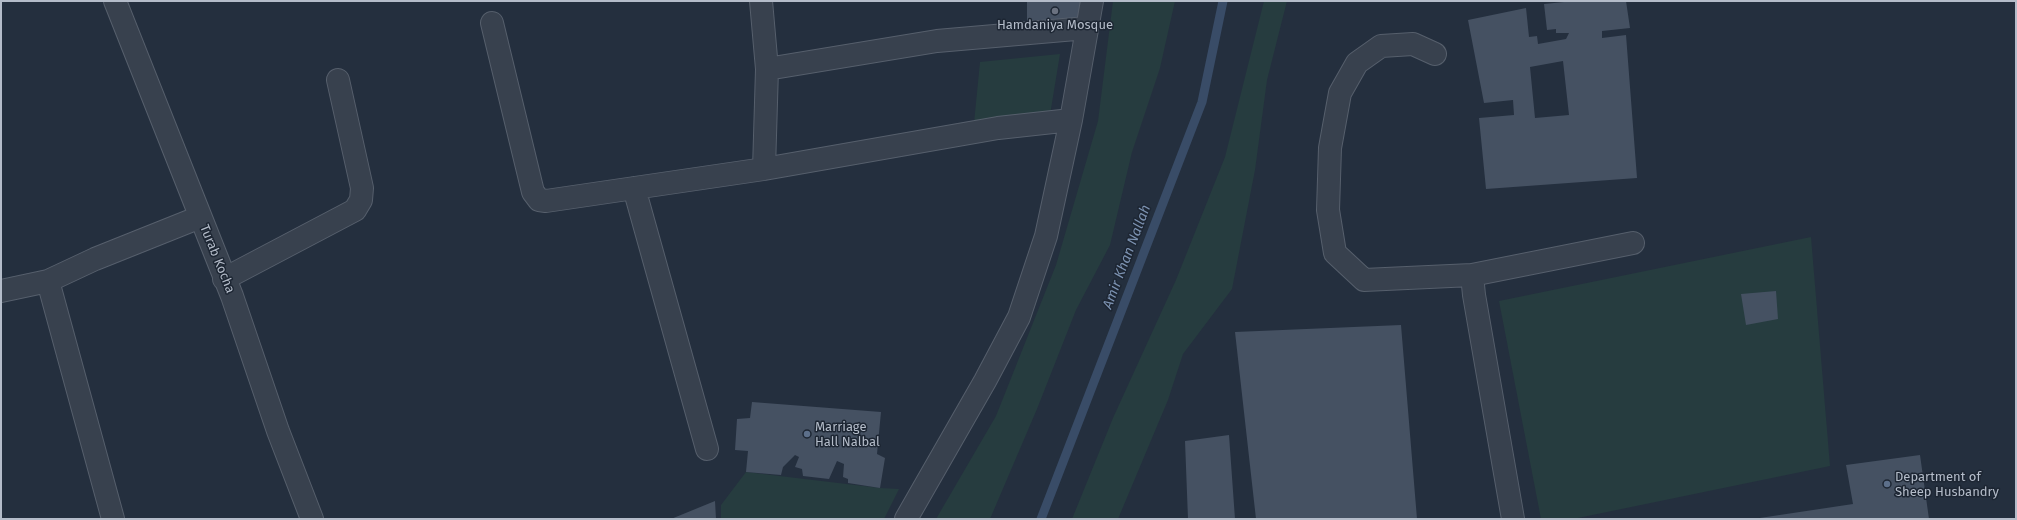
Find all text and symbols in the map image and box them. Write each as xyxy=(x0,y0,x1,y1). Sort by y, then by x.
marker: Hamdaniya Mosque xyxy=(1050,6,1060,16)
place label: Hamdaniya Mosque xyxy=(997,17,1113,33)
water label: Amir Khan Nallah xyxy=(1099,203,1155,311)
street label: Turab Kocha xyxy=(196,222,238,296)
place label: Marriage Hall Nalbal xyxy=(815,419,880,450)
marker: Marriage Hall Nalbal xyxy=(802,429,812,439)
place label: Department of Sheep Husbandry xyxy=(1895,469,1999,500)
marker: Department of Sheep Husbandry xyxy=(1882,479,1892,489)

